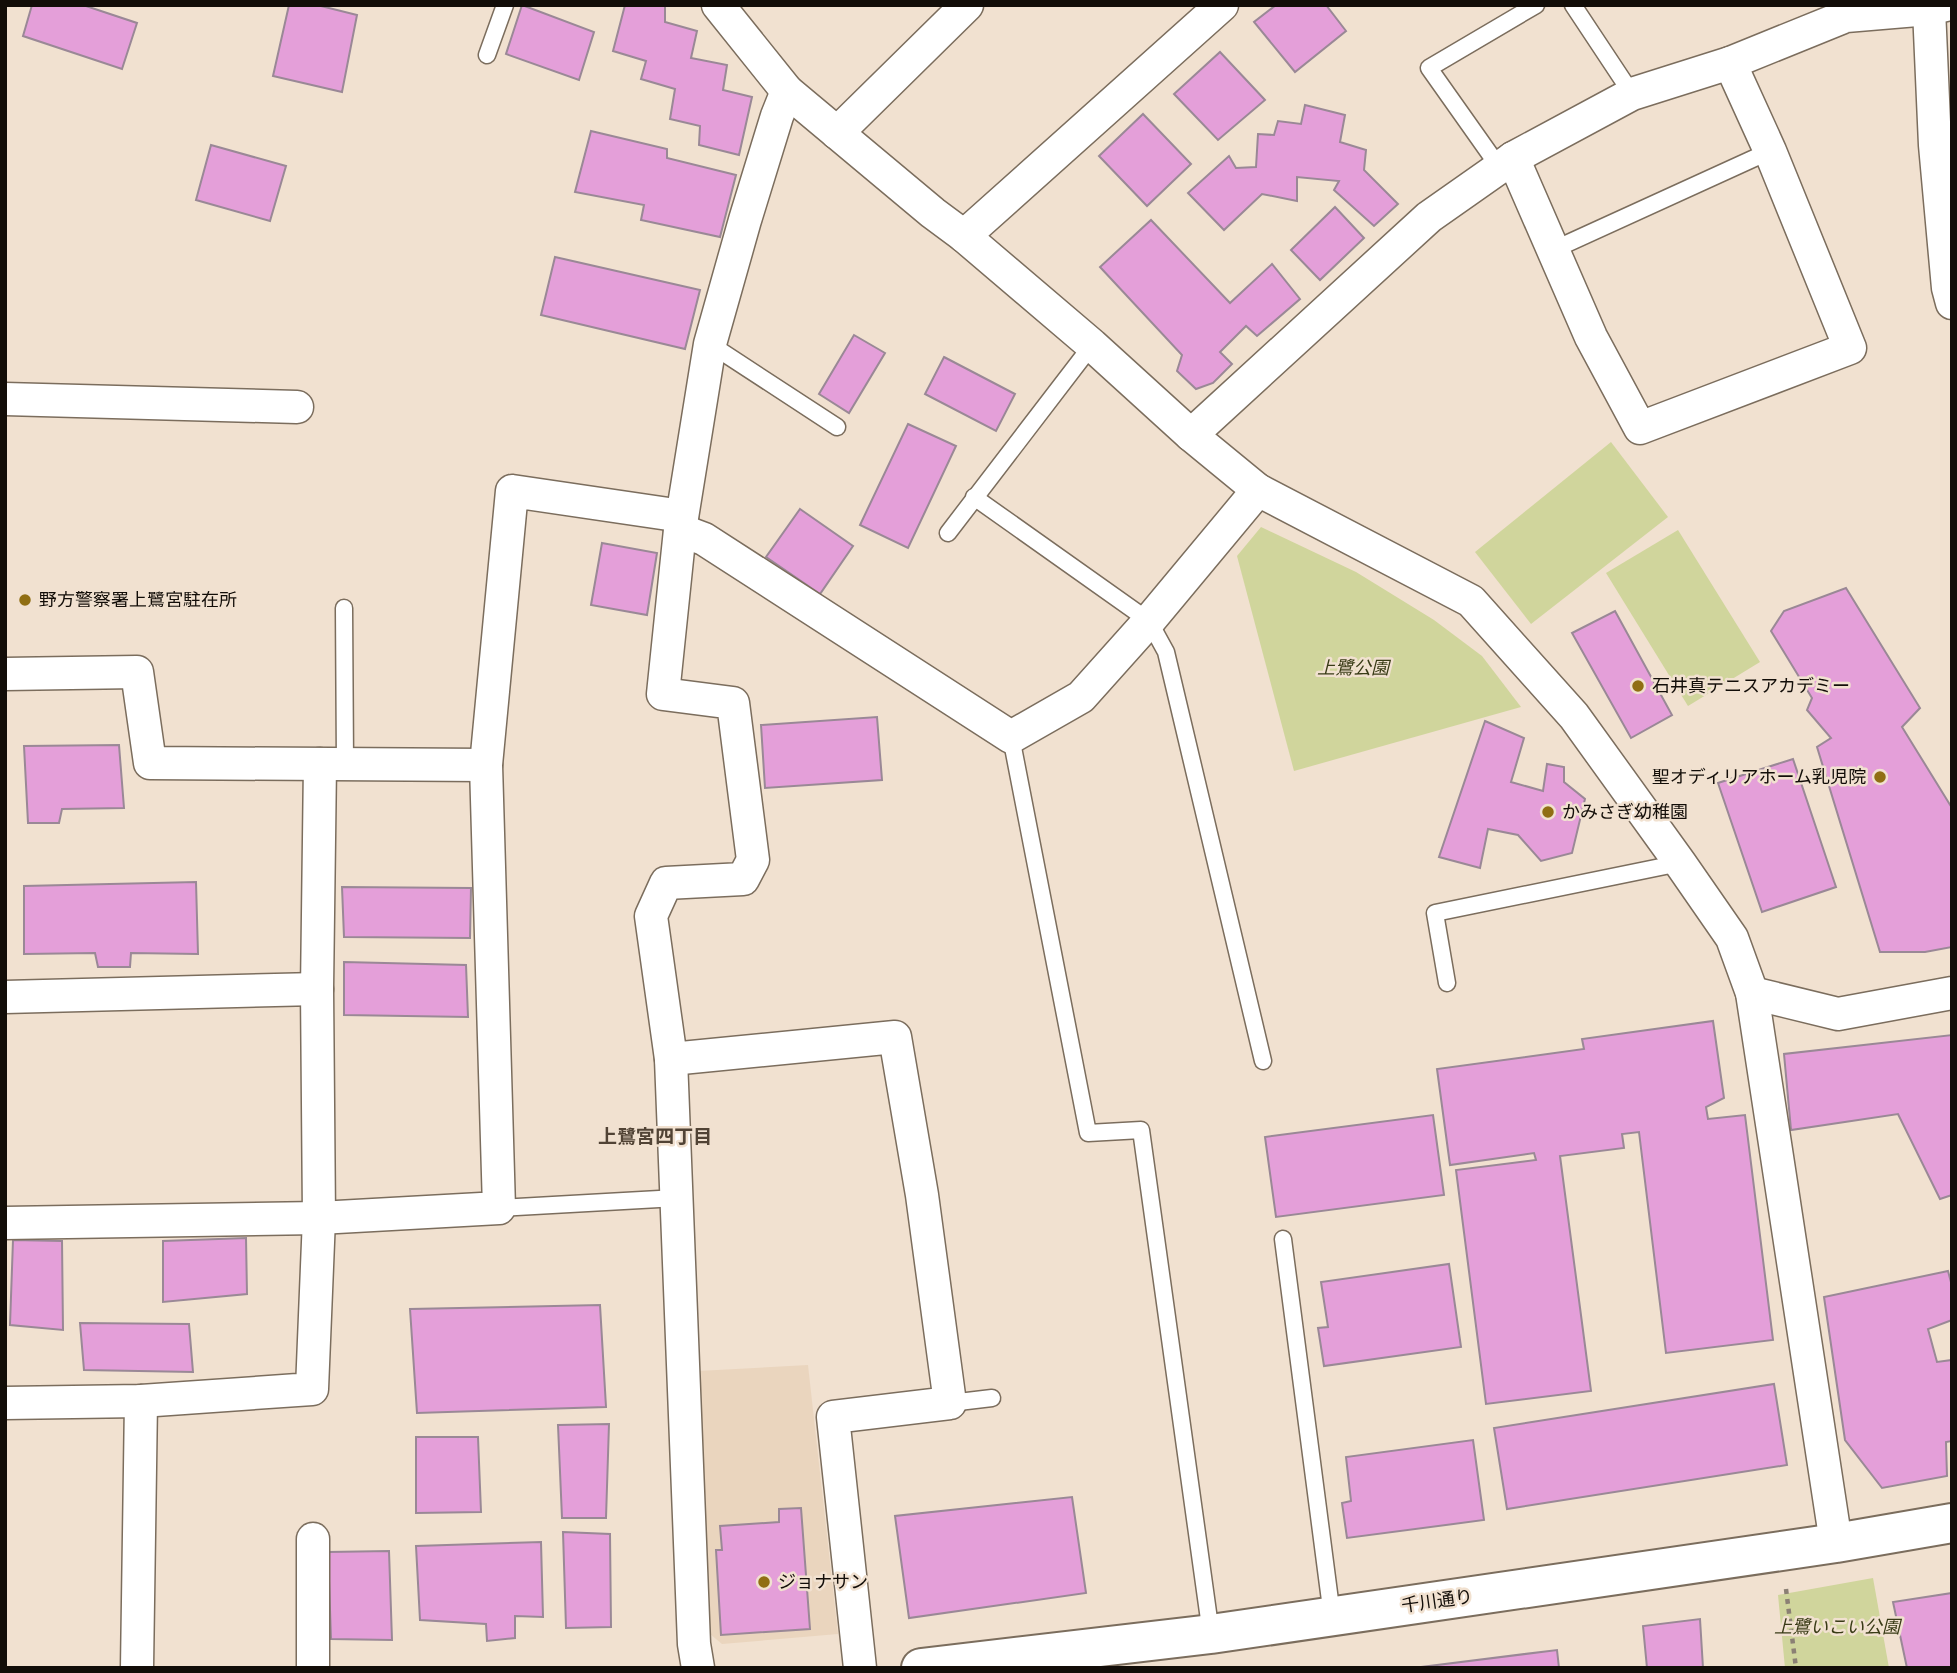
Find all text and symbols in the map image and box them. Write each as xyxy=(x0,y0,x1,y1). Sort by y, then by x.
place label: 野方警察署上鷺宮駐在所 xyxy=(39,588,237,611)
marker: 野方警察署上鷺宮駐在所 xyxy=(17,592,33,608)
park label: 上鷺公園 xyxy=(1317,656,1392,679)
place label: 石井真テニスアカデミー xyxy=(1652,674,1850,697)
marker: 石井真テニスアカデミー xyxy=(1630,678,1646,694)
place label: 聖オディリアホーム乳児院 xyxy=(1652,765,1866,788)
marker: 聖オディリアホーム乳児院 xyxy=(1872,769,1888,785)
place label: かみさぎ幼稚園 xyxy=(1562,800,1688,823)
marker: かみさぎ幼稚園 xyxy=(1540,804,1556,820)
district label: 上鷺宮四丁目 xyxy=(598,1124,712,1148)
place label: ジョナサン xyxy=(778,1570,868,1593)
marker: ジョナサン xyxy=(756,1574,772,1590)
street label: 千川通り xyxy=(1400,1584,1474,1617)
park label: 上鷺いこい公園 xyxy=(1774,1615,1903,1638)

